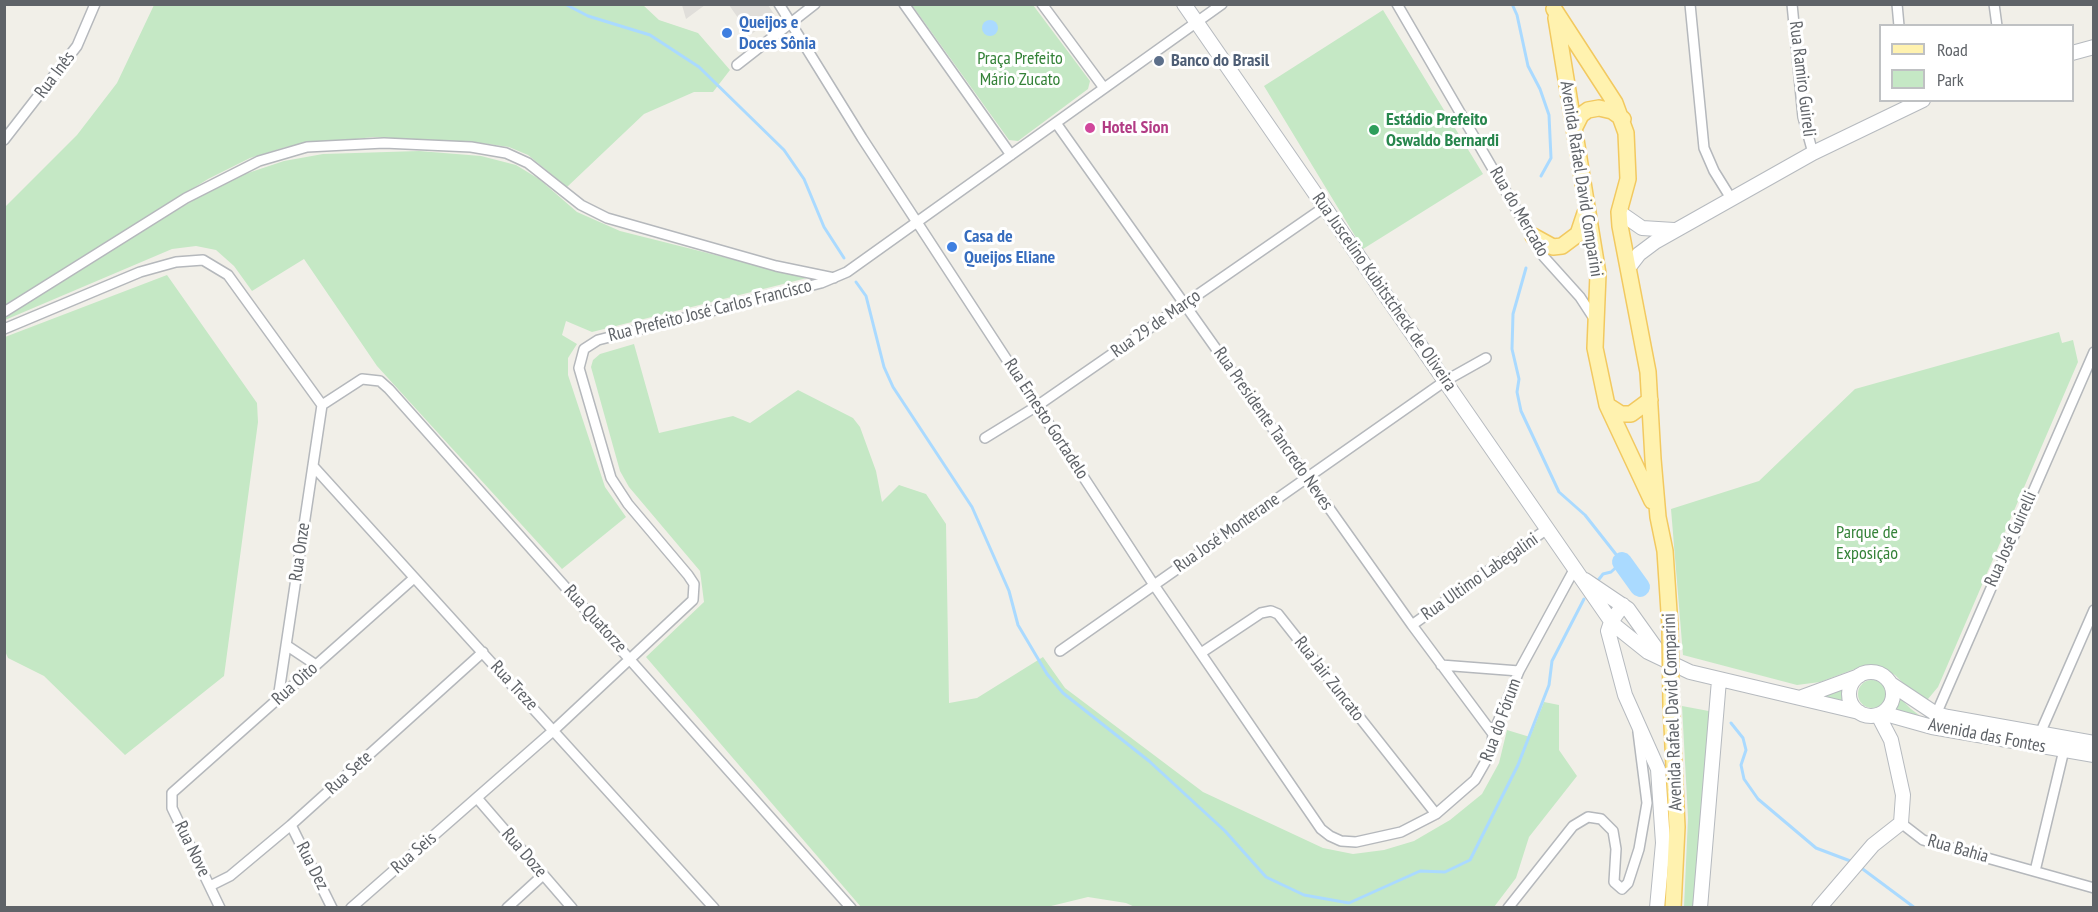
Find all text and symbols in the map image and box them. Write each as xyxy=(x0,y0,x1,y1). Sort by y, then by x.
place label: Queijos e Doces Sônia xyxy=(739,12,816,54)
street label: Rua Ramiro Guireli xyxy=(1784,20,1820,138)
legend xyxy=(1879,24,2074,102)
marker: Queijos e Doces Sônia xyxy=(720,26,734,40)
text: Road xyxy=(1937,38,1968,61)
street label: Rua Inês xyxy=(30,47,80,103)
park label: Praça Prefeito Mário Zucato xyxy=(977,48,1063,90)
place label: Banco do Brasil xyxy=(1171,50,1269,72)
marker: Banco do Brasil xyxy=(1152,54,1166,68)
text: Park xyxy=(1937,68,1964,91)
street label: Avenida Rafael David Comparini xyxy=(1555,79,1607,279)
place label: Estádio Prefeito Oswaldo Bernardi xyxy=(1386,109,1499,152)
place label: Hotel Sion xyxy=(1102,117,1169,139)
marker: Hotel Sion xyxy=(1083,121,1097,135)
marker: Estádio Prefeito Oswaldo Bernardi xyxy=(1367,123,1381,137)
street label: Rua do Mercado xyxy=(1485,163,1553,261)
street label: Rua Juscelino Kubitstcheck de Oliveira xyxy=(1307,189,1461,395)
place label: Casa de Queijos Eliane xyxy=(964,226,1055,268)
marker: Casa de Queijos Eliane xyxy=(945,240,959,254)
street label: Rua Prefeito José Carlos Francisco xyxy=(606,275,814,347)
street label: Rua 29 de Março xyxy=(1107,285,1205,363)
street label: Rua Presidente Tancredo Neves xyxy=(1209,343,1337,515)
street label: Rua Ernesto Gortadelo xyxy=(999,355,1093,483)
street label: Rua José Guirelli xyxy=(1980,488,2042,590)
street label: Rua José Monterane xyxy=(1170,489,1284,577)
street label: Rua Onze xyxy=(285,521,315,583)
park label: Parque de Exposição xyxy=(1836,522,1898,564)
street label: Rua Ultimo Labegalini xyxy=(1417,529,1543,625)
street label: Rua Quatorze xyxy=(559,581,631,657)
street label: Avenida Rafael David Comparini xyxy=(1659,613,1687,811)
street label: Rua Jair Zuncato xyxy=(1289,632,1369,726)
street label: Rua Treze xyxy=(486,657,542,715)
street label: Rua Oito xyxy=(268,658,322,710)
street label: Rua do Fórum xyxy=(1476,676,1526,764)
street label: Avenida das Fontes xyxy=(1926,714,2048,758)
street label: Rua Sete xyxy=(321,747,377,799)
street label: Rua Nove xyxy=(169,818,215,880)
street label: Rua Doze xyxy=(497,824,551,882)
street label: Rua Seis xyxy=(387,828,441,878)
street label: Rua Bahia xyxy=(1925,830,1991,868)
street label: Rua Dez xyxy=(291,839,333,893)

